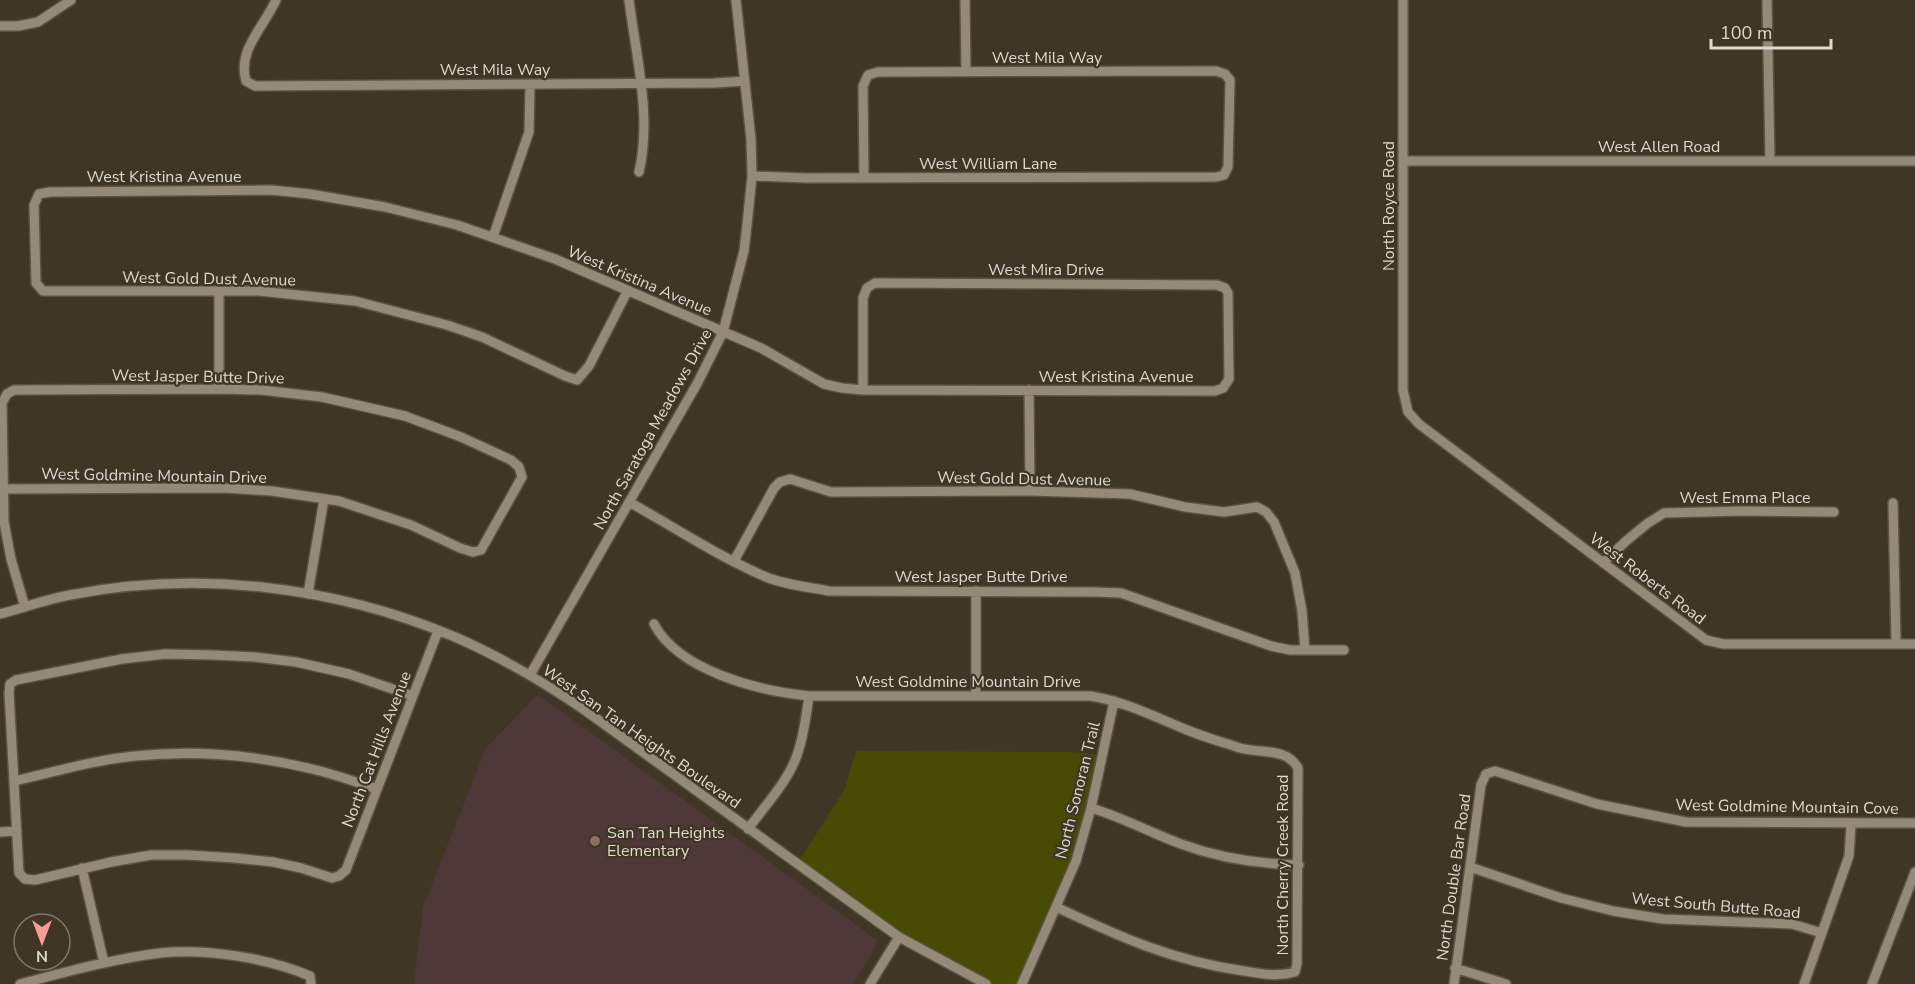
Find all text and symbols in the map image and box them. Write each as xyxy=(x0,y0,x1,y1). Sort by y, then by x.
scale bar xyxy=(1711,12,1831,50)
text: 100 m xyxy=(1720,21,1772,45)
street label: West Mila Way xyxy=(992,47,1103,69)
street label: West Mila Way xyxy=(440,59,551,81)
street label: West Allen Road xyxy=(1598,136,1720,158)
street label: North Royce Road xyxy=(1378,141,1400,271)
street label: West William Lane xyxy=(919,153,1057,175)
street label: West Kristina Avenue xyxy=(86,166,242,188)
street label: West Kristina Avenue xyxy=(564,241,715,321)
street label: West Mira Drive xyxy=(988,259,1104,281)
street label: West Gold Dust Avenue xyxy=(122,266,296,292)
street label: North Saratoga Meadows Drive xyxy=(588,325,717,534)
street label: West Jasper Butte Drive xyxy=(111,364,285,390)
street label: West Kristina Avenue xyxy=(1038,366,1194,388)
street label: West Goldmine Mountain Drive xyxy=(41,463,267,489)
street label: West Gold Dust Avenue xyxy=(937,466,1111,492)
street label: West Emma Place xyxy=(1680,487,1810,509)
street label: West Roberts Road xyxy=(1585,528,1710,630)
street label: West Jasper Butte Drive xyxy=(895,566,1067,588)
street label: West San Tan Heights Boulevard xyxy=(538,660,745,814)
street label: North Cat Hills Avenue xyxy=(337,668,417,831)
street label: West Goldmine Mountain Drive xyxy=(855,671,1081,693)
street label: North Sonoran Trail xyxy=(1050,719,1106,861)
street label: North Cherry Creek Road xyxy=(1272,774,1294,956)
street label: North Double Bar Road xyxy=(1431,792,1477,962)
street label: West Goldmine Mountain Cove xyxy=(1675,794,1899,820)
place label: San Tan Heights Elementary xyxy=(607,822,725,862)
marker: San Tan Heights Elementary xyxy=(588,834,602,848)
street label: West South Butte Road xyxy=(1630,888,1801,924)
north arrow xyxy=(12,912,72,972)
text: N xyxy=(36,945,48,967)

